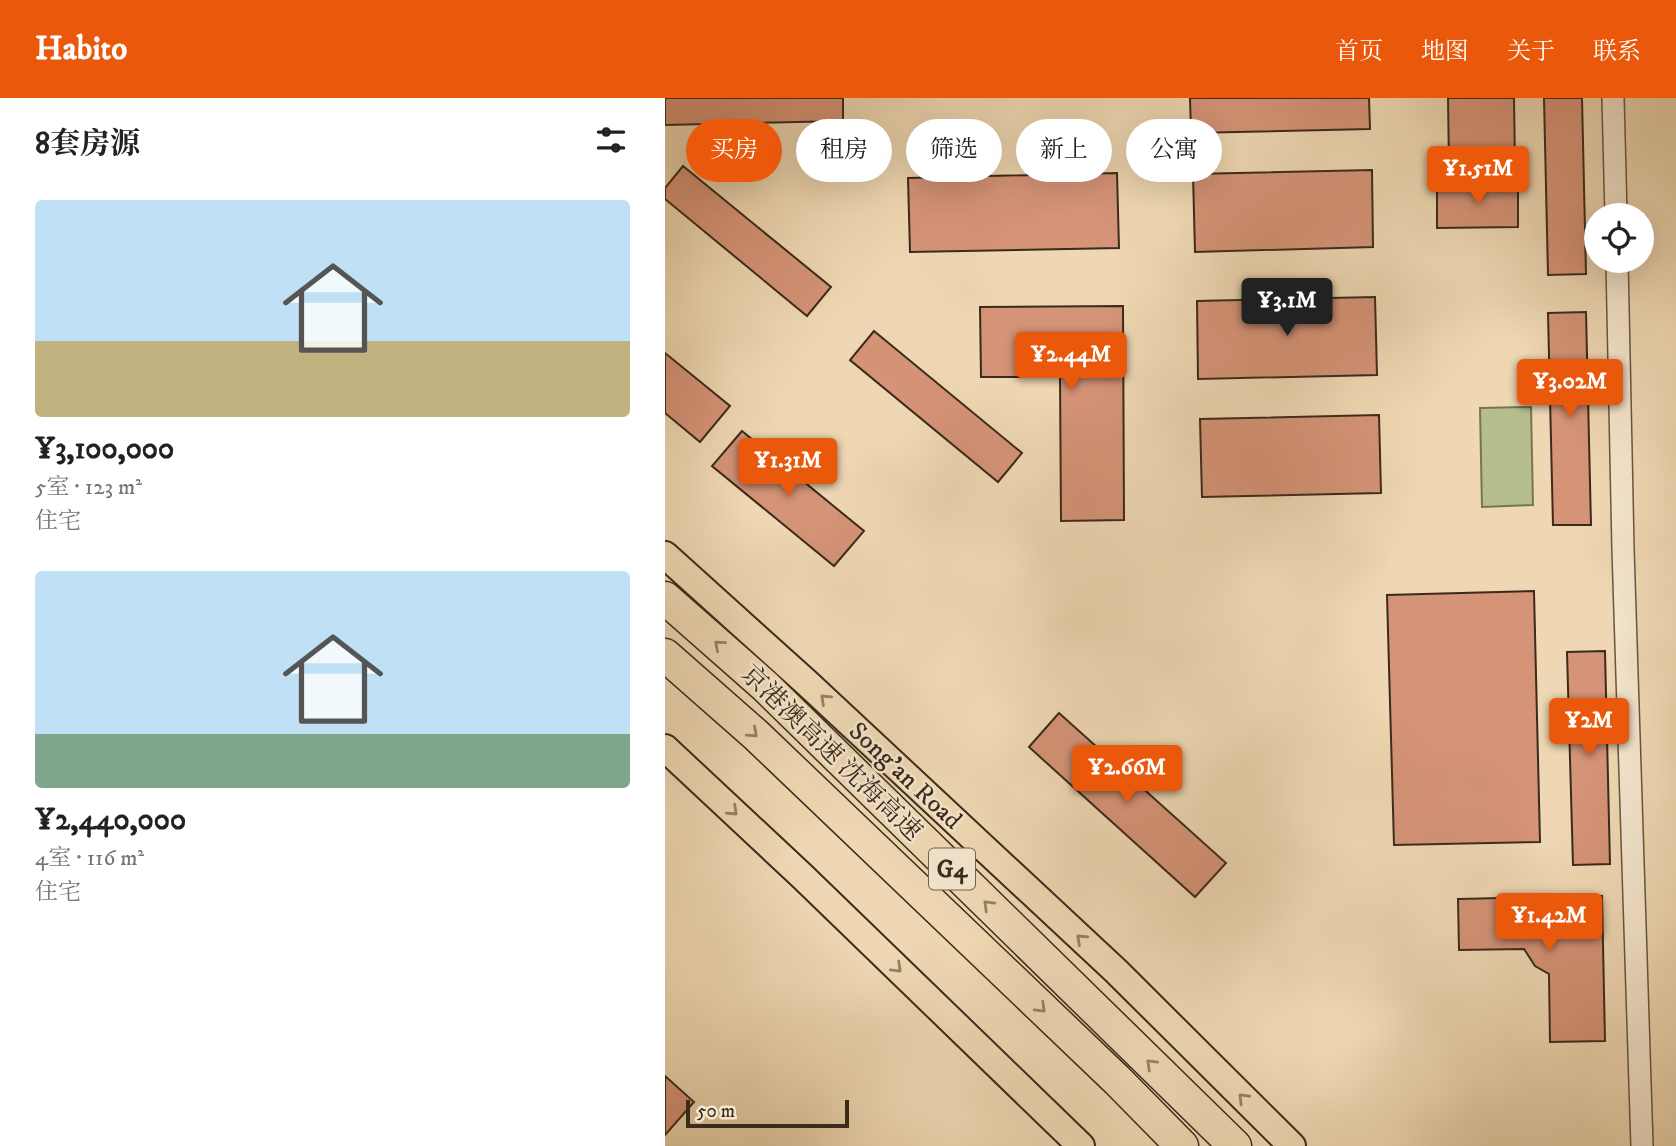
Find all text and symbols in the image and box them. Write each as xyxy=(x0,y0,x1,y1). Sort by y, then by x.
text: Habito xyxy=(35,29,127,70)
text: 首页 xyxy=(1335,37,1383,67)
text: 地图 xyxy=(1421,37,1469,67)
text: 关于 xyxy=(1507,37,1555,67)
text: 联系 xyxy=(1593,37,1641,67)
chip: 买房 xyxy=(686,119,782,182)
chip: 租房 xyxy=(796,119,892,182)
chip: 筛选 xyxy=(906,119,1002,182)
chip: 新上 xyxy=(1016,119,1112,182)
chip: 公寓 xyxy=(1126,119,1222,182)
icon: filters xyxy=(592,121,630,159)
text: 8套房源 xyxy=(35,126,140,163)
pin: ¥1.51M xyxy=(1421,146,1535,206)
text: ¥1.51M xyxy=(1443,154,1513,183)
map controls xyxy=(1584,203,1654,273)
button: locate xyxy=(1584,203,1654,273)
icon: home xyxy=(270,245,396,371)
pin: ¥3.1M xyxy=(1238,278,1336,338)
text: ¥3.1M xyxy=(1258,286,1316,315)
pin: ¥2.44M xyxy=(1014,332,1128,392)
text: ¥2.44M xyxy=(1031,340,1111,369)
pin: ¥3.02M xyxy=(1513,360,1627,419)
text: ¥3.02M xyxy=(1533,367,1607,396)
text: ¥3,100,000 xyxy=(35,431,174,468)
pin: ¥1.31M xyxy=(731,438,845,498)
text: ¥1.31M xyxy=(754,446,822,475)
text: 5室 · 123 m² xyxy=(35,473,142,502)
text: 住宅 xyxy=(35,507,81,536)
icon: home xyxy=(270,616,396,742)
one-way arrow xyxy=(714,641,727,653)
street label: 京港澳高速 沈海高速 xyxy=(733,658,929,848)
one-way arrow xyxy=(820,695,833,708)
pin: ¥2M xyxy=(1555,698,1623,758)
text: ¥2M xyxy=(1565,706,1613,735)
street label: Song'an Road xyxy=(841,715,969,837)
one-way arrow xyxy=(745,724,758,737)
pin: ¥2.66M xyxy=(1070,746,1184,805)
text: ¥2.66M xyxy=(1088,753,1166,782)
text: ¥2,440,000 xyxy=(35,802,186,839)
one-way arrow xyxy=(725,803,738,815)
text: 4室 · 116 m² xyxy=(35,844,144,873)
road number: G4 xyxy=(929,848,975,890)
text: 住宅 xyxy=(35,878,81,907)
pin: ¥1.42M xyxy=(1492,894,1606,953)
one-way arrow xyxy=(984,900,997,913)
text: ¥1.42M xyxy=(1511,901,1587,930)
one-way arrow xyxy=(1076,934,1089,947)
one-way arrow xyxy=(889,960,902,973)
one-way arrow xyxy=(1033,1000,1046,1013)
one-way arrow xyxy=(1147,1060,1159,1072)
one-way arrow xyxy=(1239,1094,1251,1106)
scale bar xyxy=(686,1097,849,1129)
text: 50 m xyxy=(697,1100,735,1123)

